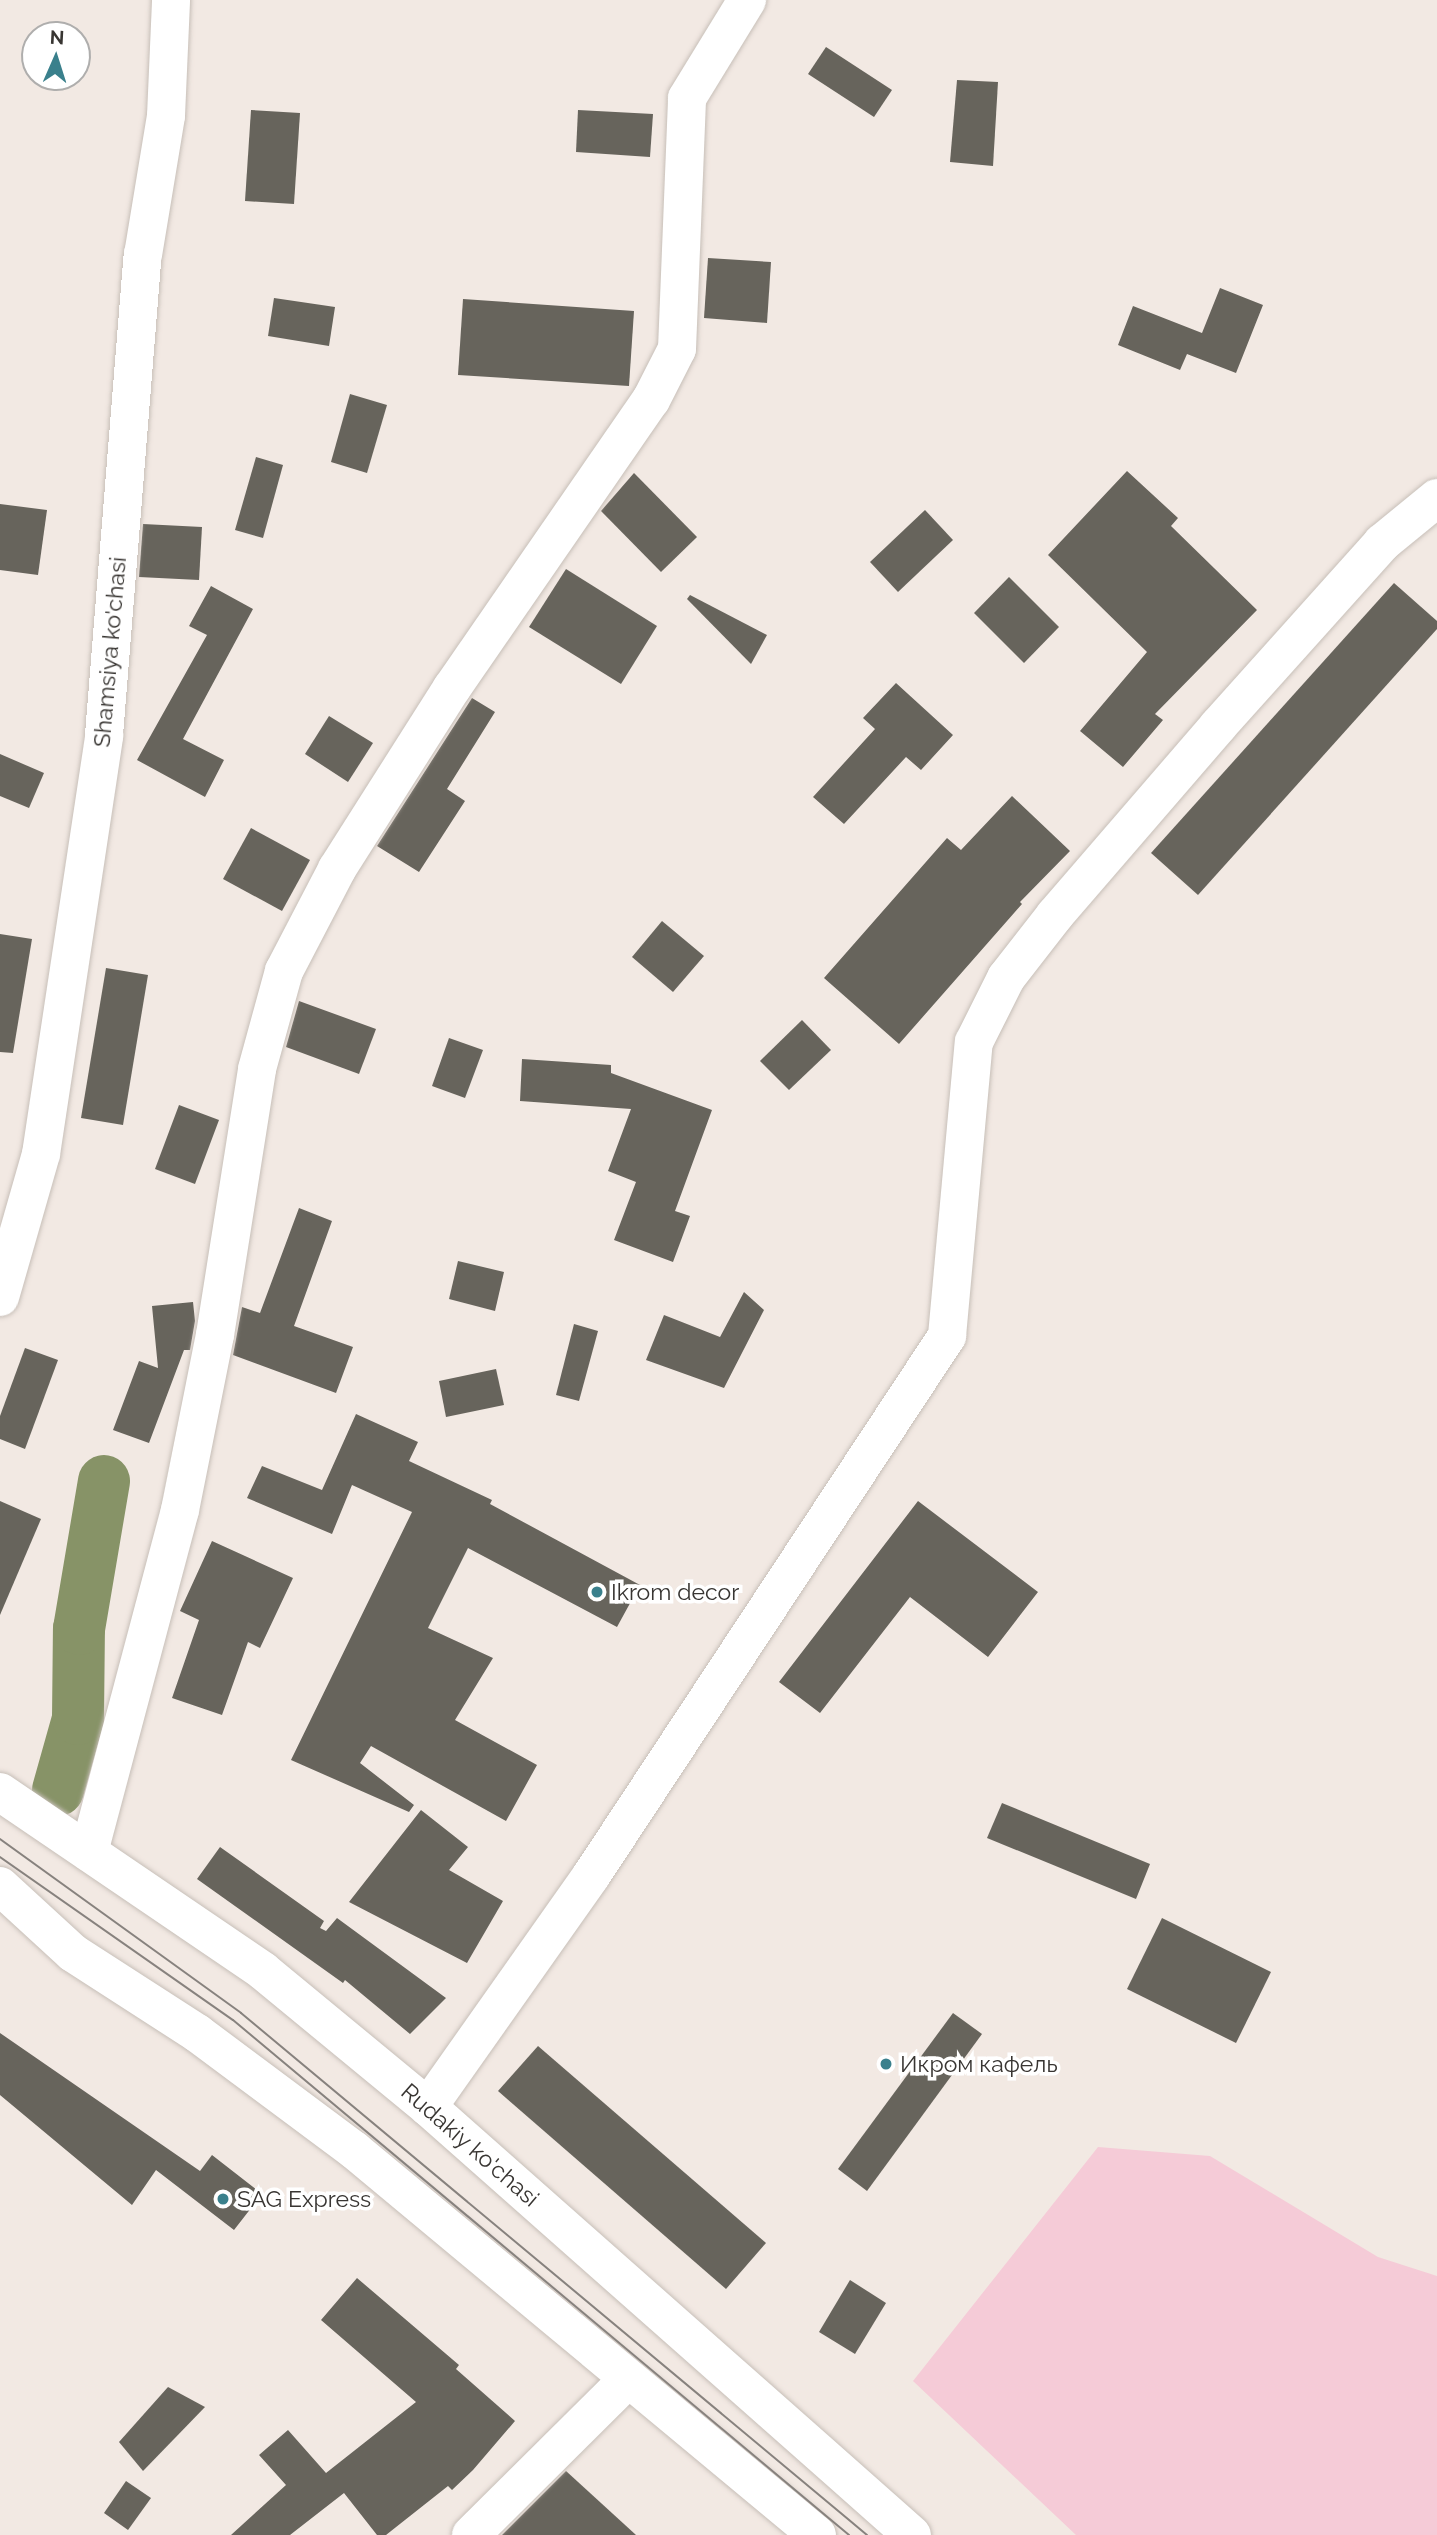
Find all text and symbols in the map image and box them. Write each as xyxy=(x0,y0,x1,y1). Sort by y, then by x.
north arrow xyxy=(21,21,91,91)
text: N xyxy=(49,26,65,48)
street label: Shamsiya ko'chasi xyxy=(88,556,132,748)
place label: Ikrom decor xyxy=(611,1578,739,1606)
marker: Ikrom decor xyxy=(589,1584,605,1600)
place label: Икром кафель xyxy=(900,2050,1058,2078)
marker: Икром кафель xyxy=(878,2056,894,2072)
street label: Rudakiy ko'chasi xyxy=(395,2077,545,2213)
place label: SAG Express xyxy=(237,2185,371,2213)
marker: SAG Express xyxy=(215,2191,231,2207)

